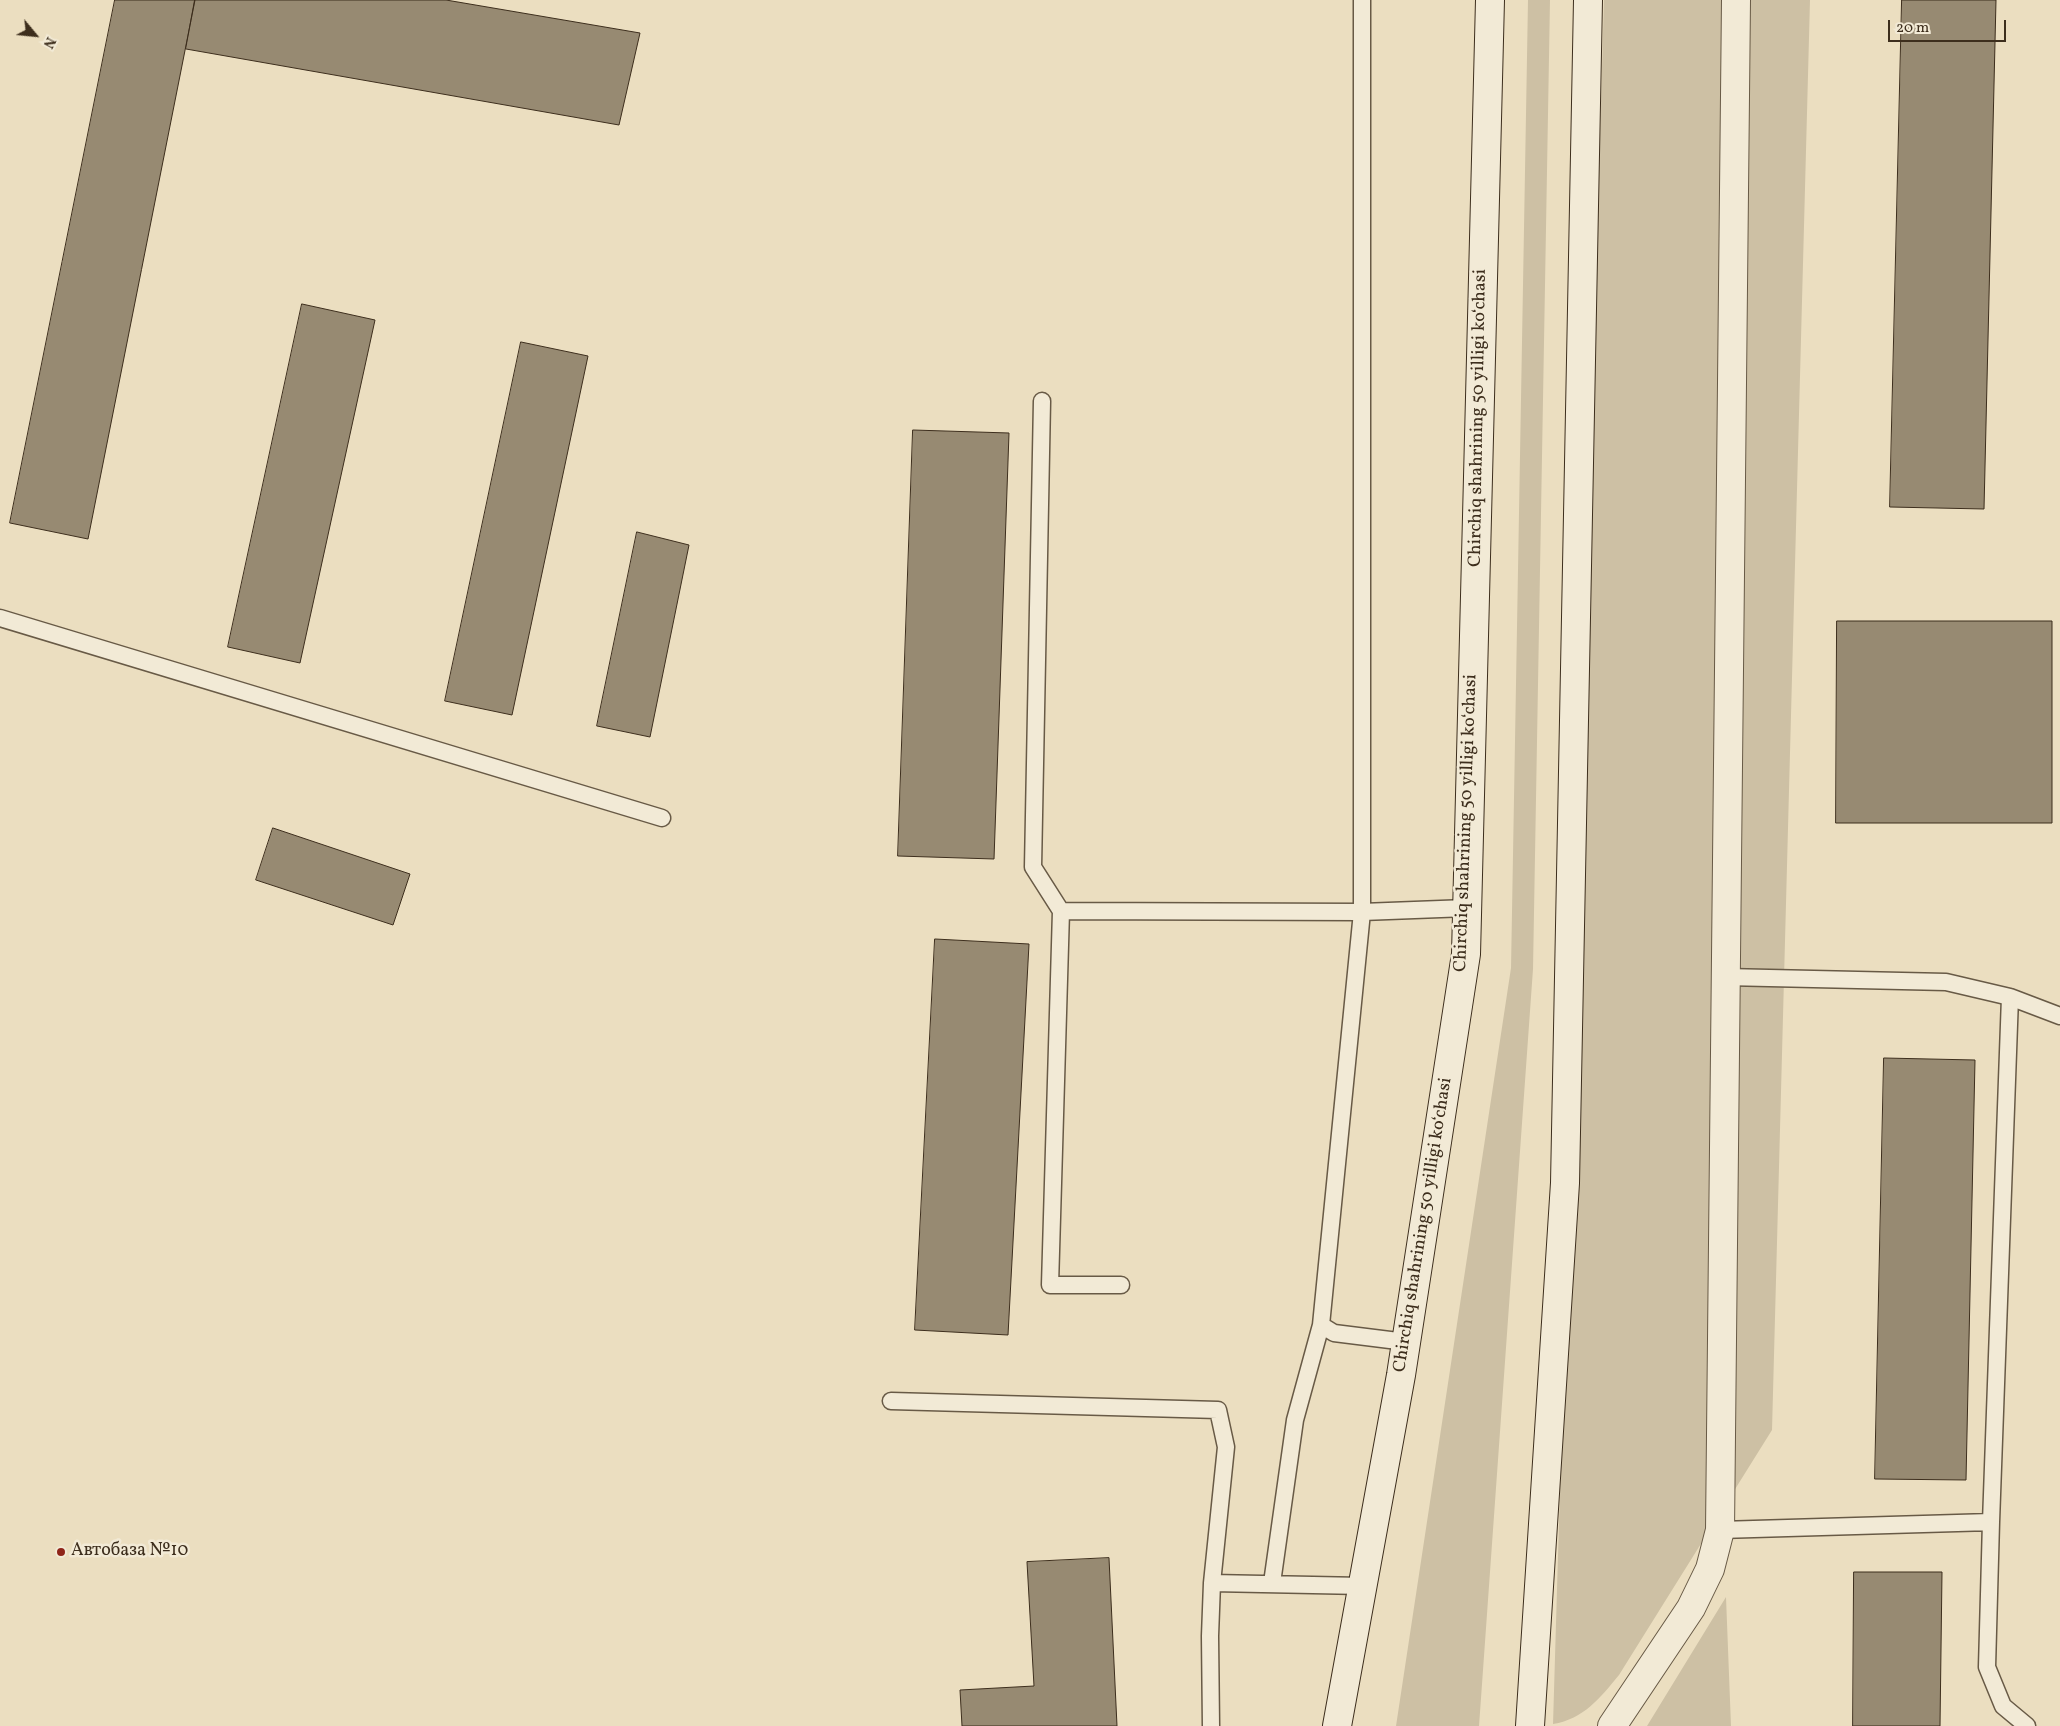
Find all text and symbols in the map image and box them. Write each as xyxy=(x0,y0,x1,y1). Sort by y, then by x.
north arrow xyxy=(10,10,60,60)
scale bar xyxy=(1890,10,2008,42)
text: 20 m xyxy=(1896,18,1929,39)
text: N xyxy=(38,33,59,51)
street label: Chirchiq shahrining 50 yilligi koʻchasi xyxy=(1466,269,1492,567)
street label: Chirchiq shahrining 50 yilligi koʻchasi xyxy=(1451,674,1483,972)
street label: Chirchiq shahrining 50 yilligi koʻchasi xyxy=(1390,1076,1458,1374)
place label: Автобаза №10 xyxy=(71,1541,188,1563)
marker: Автобаза №10 xyxy=(55,1546,67,1558)

